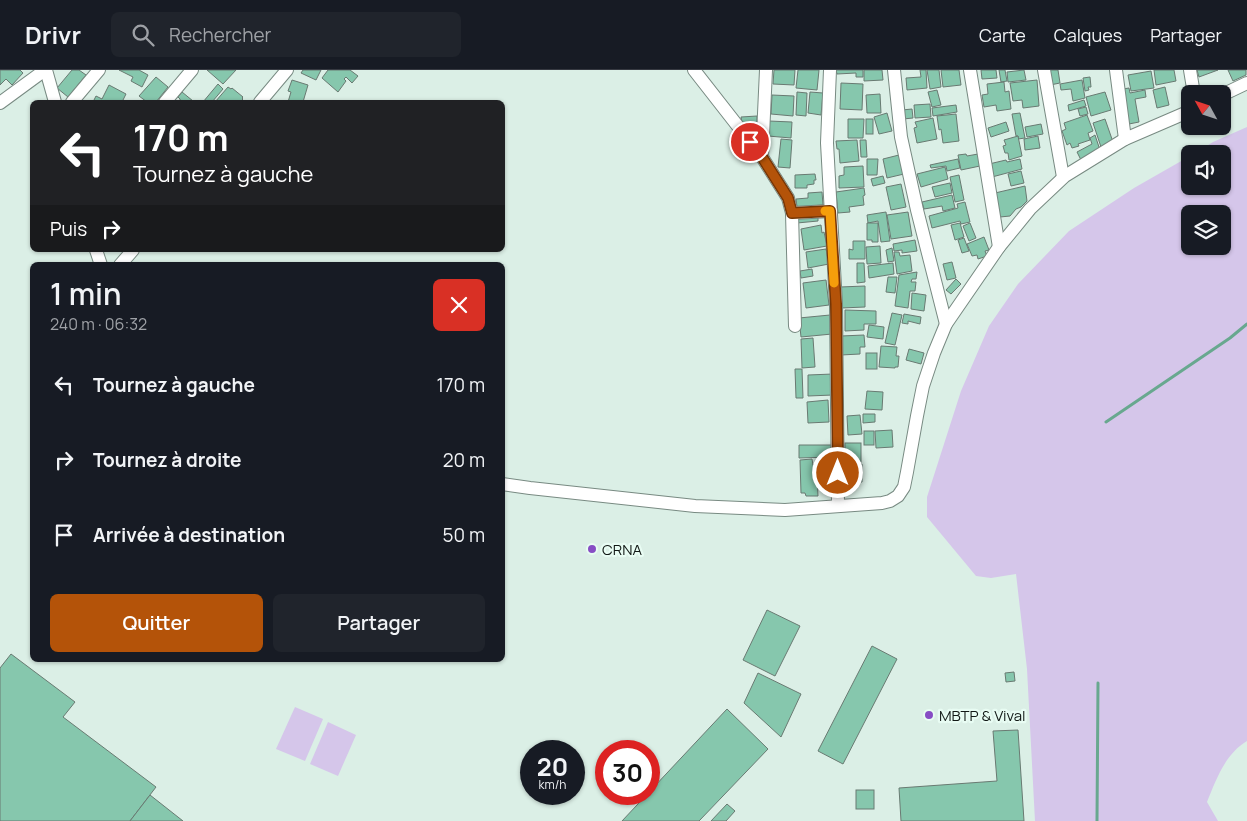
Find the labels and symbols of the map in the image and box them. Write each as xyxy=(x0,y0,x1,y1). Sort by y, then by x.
north arrow xyxy=(1181,85,1231,135)
pin xyxy=(729,121,771,163)
position arrow xyxy=(811,446,863,498)
place label: CRNA xyxy=(602,539,642,560)
marker: CRNA xyxy=(586,543,598,555)
place label: MBTP & Vival xyxy=(939,705,1026,726)
marker: MBTP & Vival xyxy=(923,709,935,721)
speed limit sign: 30 xyxy=(595,740,660,805)

